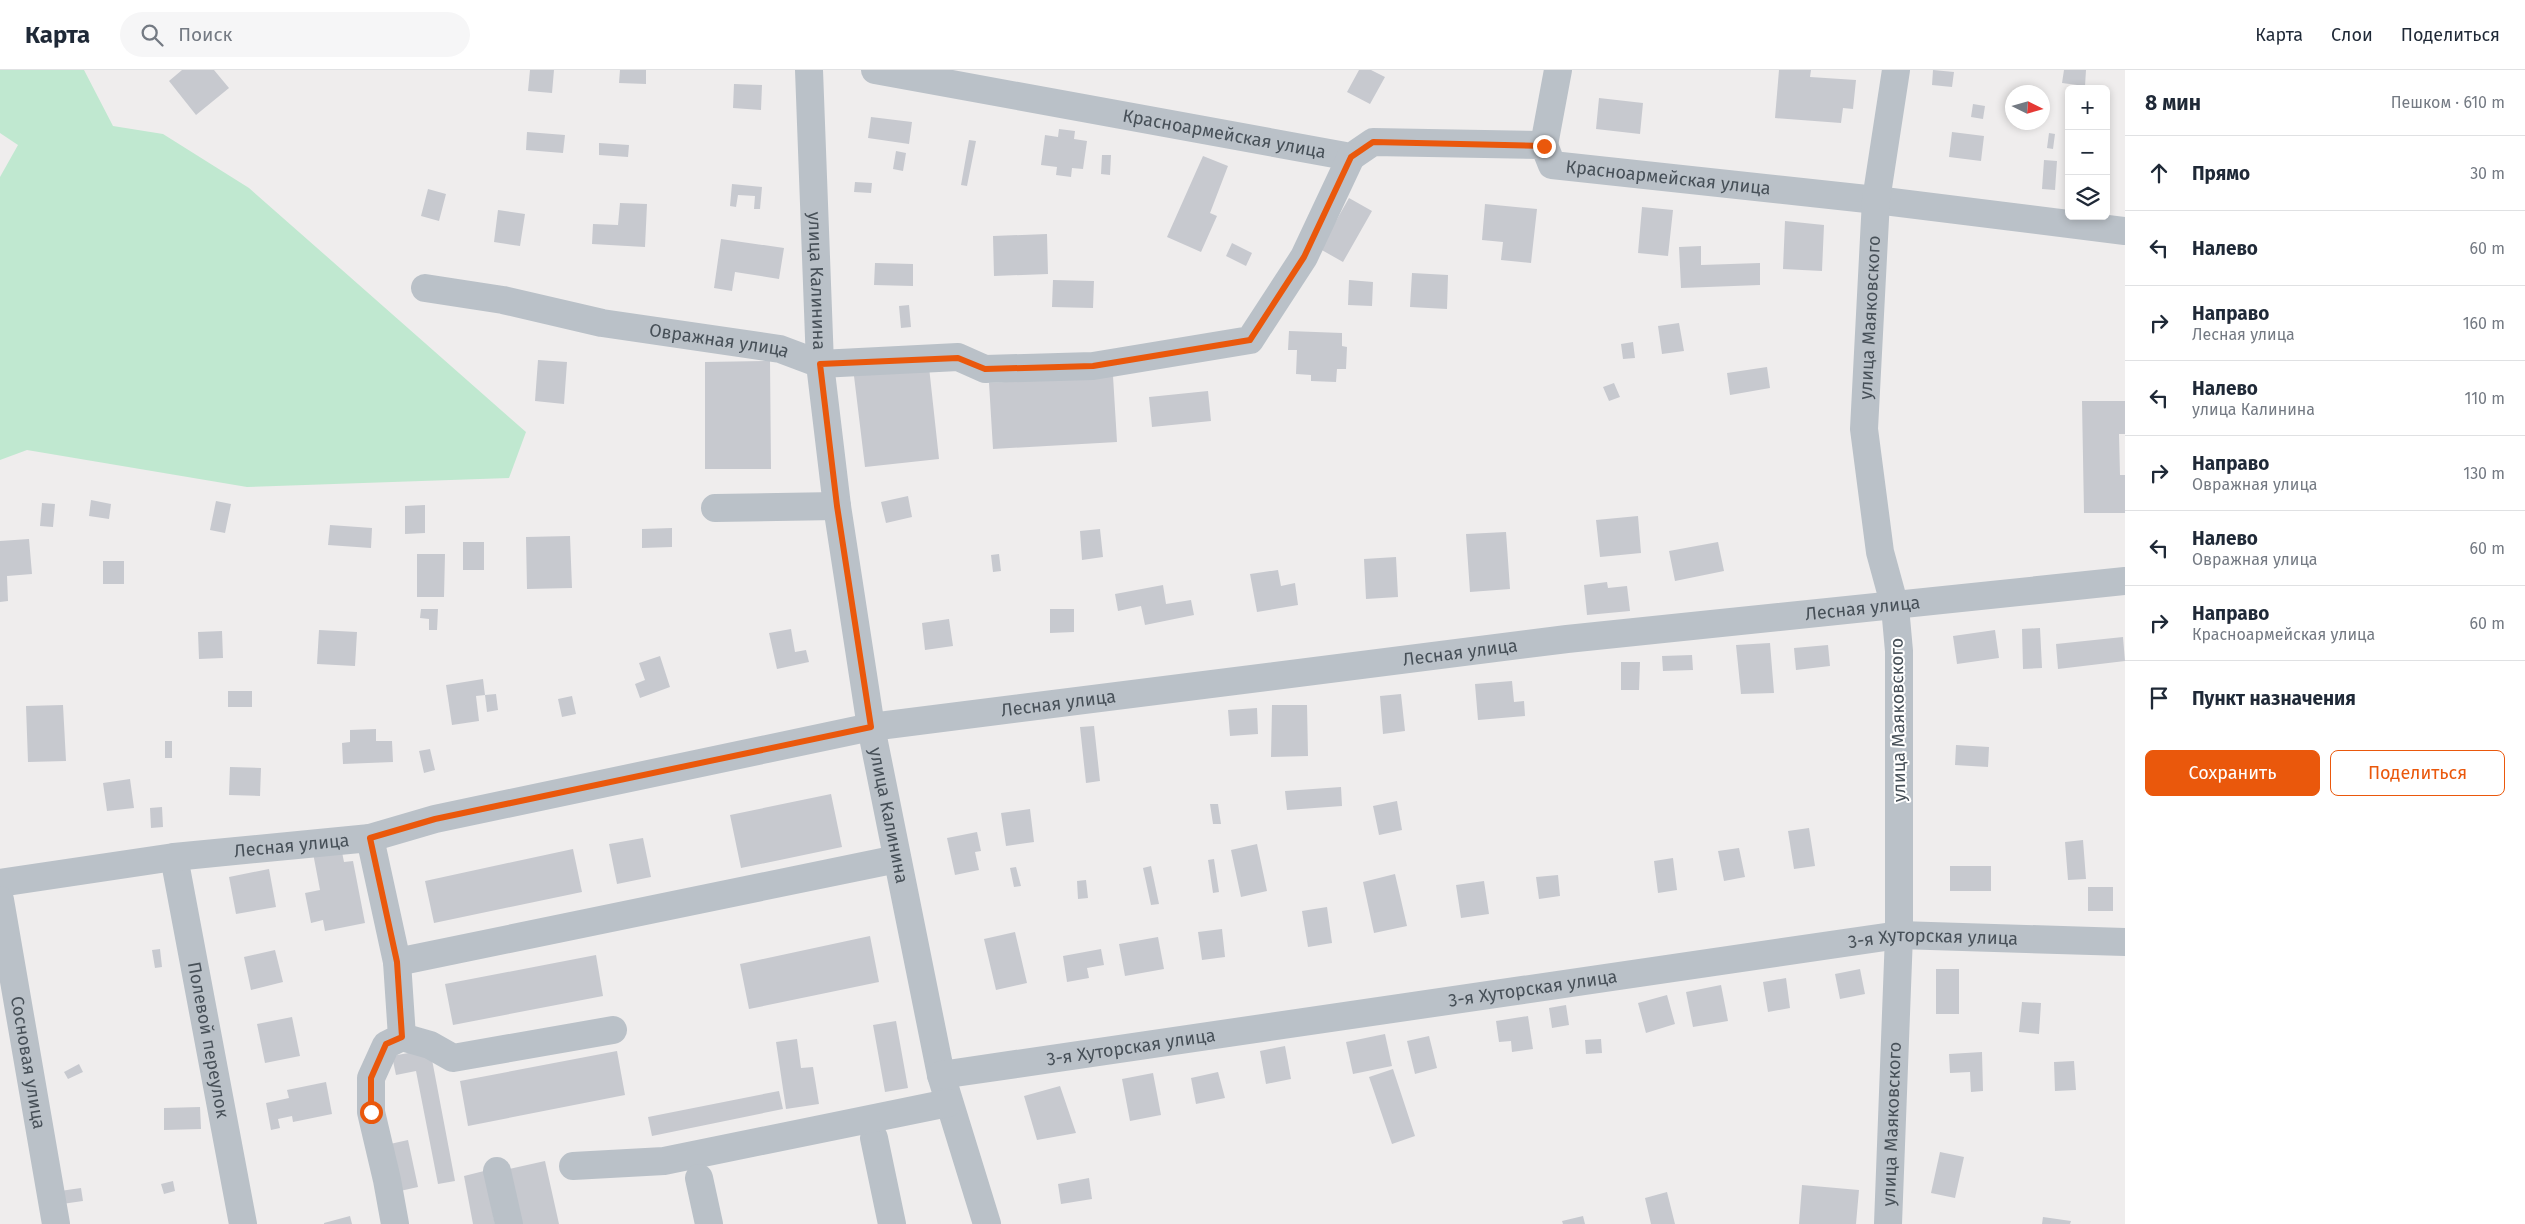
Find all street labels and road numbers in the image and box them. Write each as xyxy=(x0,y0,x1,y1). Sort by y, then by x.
street label: Красноармейская улица xyxy=(1121,104,1328,163)
street label: Красноармейская улица xyxy=(1565,156,1772,200)
street label: улица Калинина xyxy=(803,211,830,350)
street label: улица Маяковского xyxy=(1855,235,1885,400)
street label: Овражная улица xyxy=(648,319,792,363)
street label: Лесная улица xyxy=(1804,591,1921,625)
street label: Лесная улица xyxy=(1401,634,1519,671)
street label: улица Маяковского xyxy=(1886,638,1910,802)
street label: Лесная улица xyxy=(1000,685,1117,721)
street label: улица Калинина xyxy=(864,745,913,885)
street label: Лесная улица xyxy=(233,829,350,862)
street label: 3-я Хуторская улица xyxy=(1847,924,2018,953)
street label: Полевой переулок xyxy=(183,960,234,1120)
street label: 3-я Хуторская улица xyxy=(1447,965,1619,1012)
street label: Сосновая улица xyxy=(6,994,50,1131)
street label: 3-я Хуторская улица xyxy=(1045,1024,1217,1070)
street label: улица Маяковского xyxy=(1878,1041,1906,1207)

